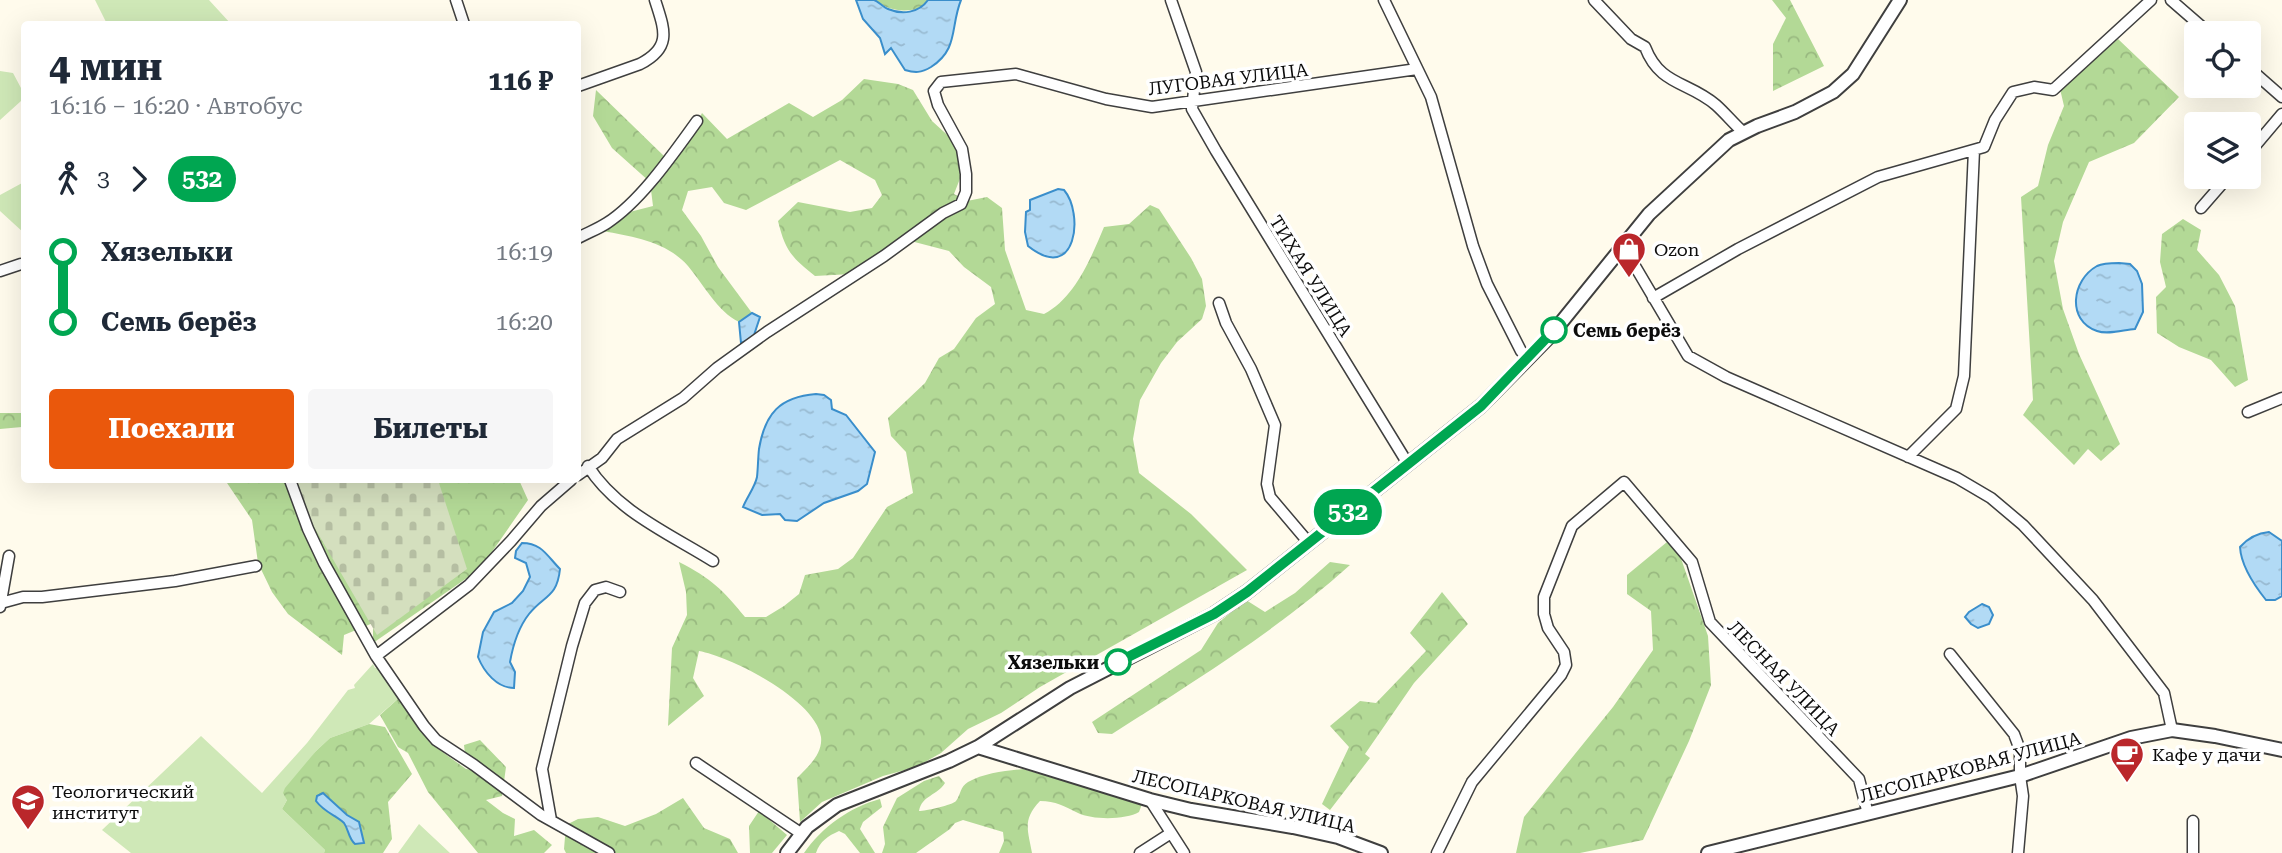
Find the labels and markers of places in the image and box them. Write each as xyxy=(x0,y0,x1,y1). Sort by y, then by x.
shop icon: Ozon xyxy=(1610,230,1648,279)
place label: Ozon xyxy=(1654,239,1700,260)
marker: Семь берёз xyxy=(1541,317,1567,343)
place label: Семь берёз xyxy=(1573,320,1681,341)
marker: Хязельки xyxy=(1105,649,1131,675)
place label: Хязельки xyxy=(1008,652,1099,673)
cafe icon: Кафе у дачи xyxy=(2108,735,2146,784)
place label: Кафе у дачи xyxy=(2152,744,2261,765)
place label: Теологический институт xyxy=(52,781,194,823)
school or university icon: Теологический институт xyxy=(9,782,47,831)

